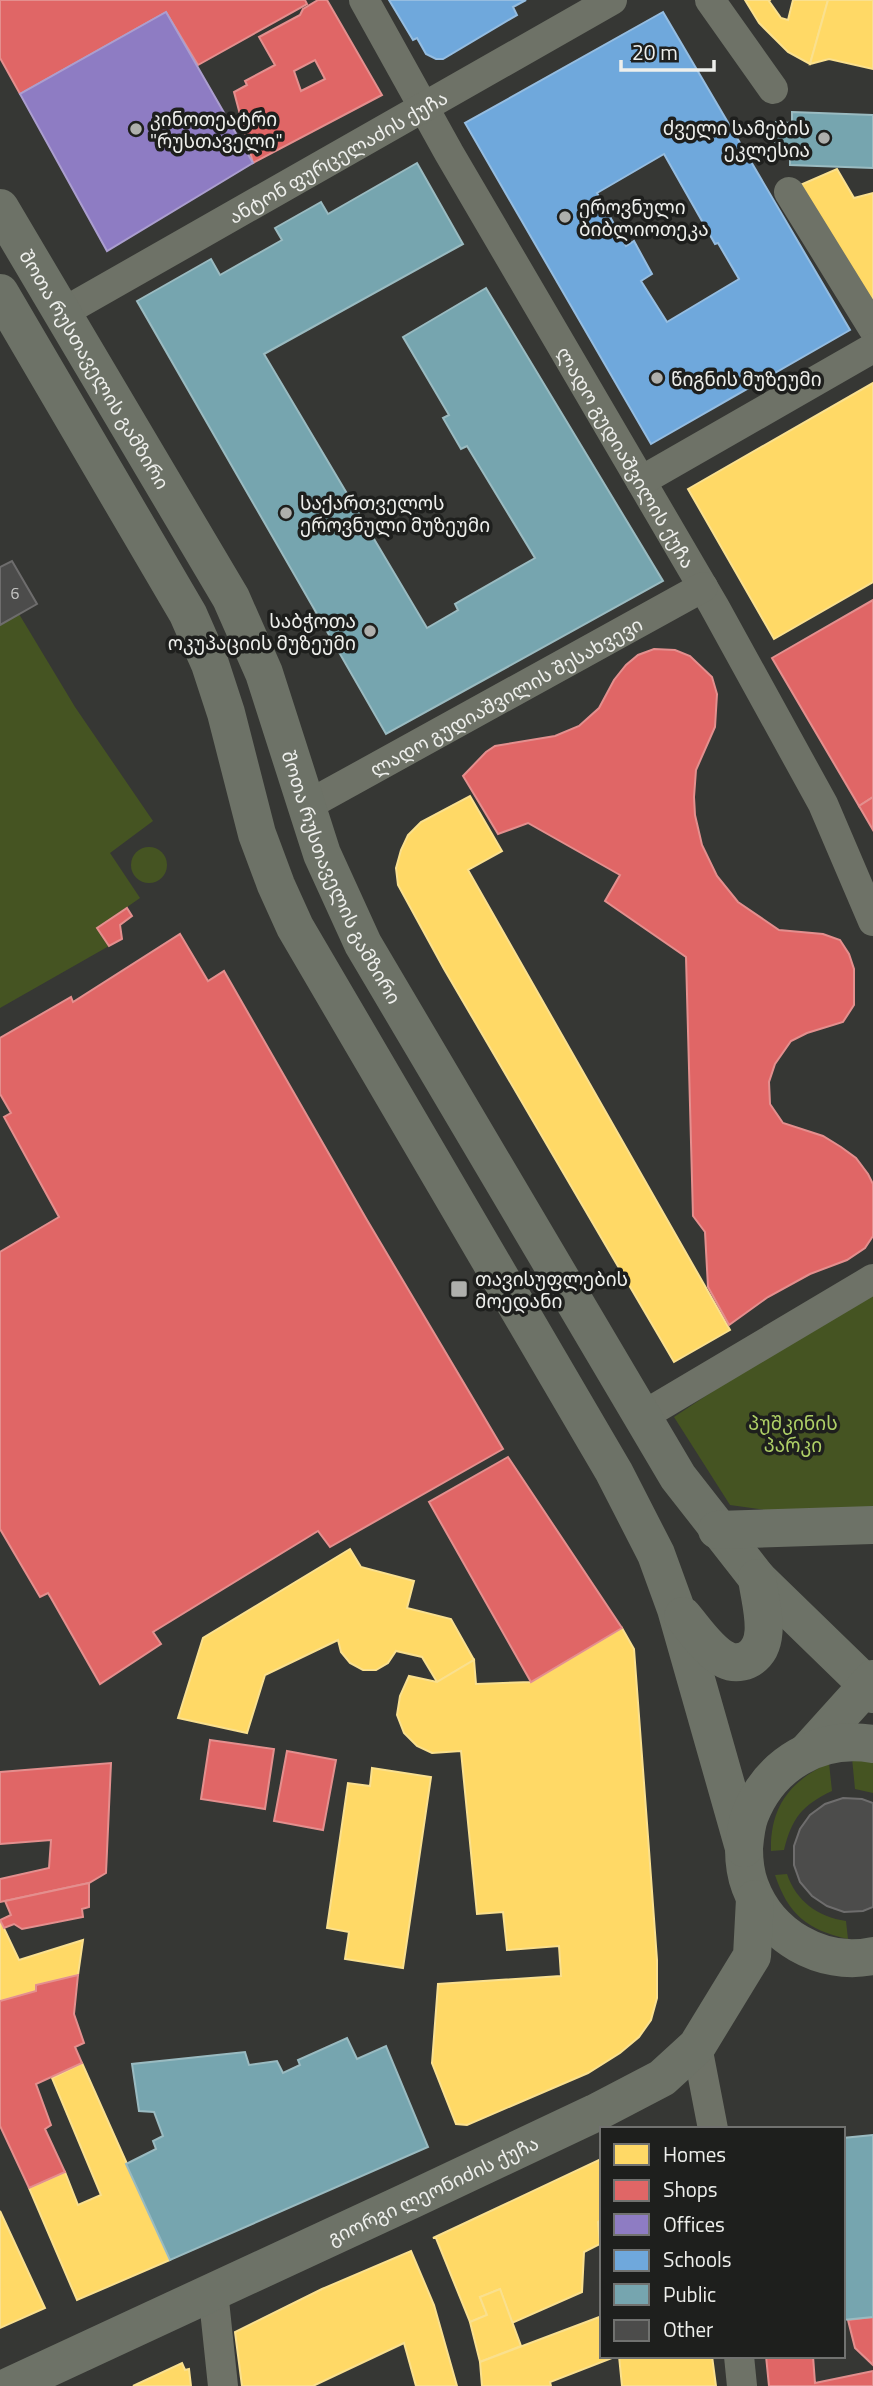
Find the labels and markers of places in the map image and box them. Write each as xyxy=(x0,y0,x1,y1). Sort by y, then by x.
place label: კინოთეატრი "რუსთაველი" xyxy=(150,104,283,155)
place label: ძველი სამების ეკლესია xyxy=(663,113,810,164)
marker: კინოთეატრი "რუსთაველი" xyxy=(128,121,144,137)
marker: ძველი სამების ეკლესია xyxy=(816,130,832,146)
place label: ეროვნული ბიბლიოთეკა xyxy=(579,192,709,243)
marker: ეროვნული ბიბლიოთეკა xyxy=(557,209,573,225)
place label: წიგნის მუზეუმი xyxy=(671,364,822,393)
marker: წიგნის მუზეუმი xyxy=(649,370,665,386)
place label: საქართველოს ეროვნული მუზეუმი xyxy=(300,488,490,539)
marker: საქართველოს ეროვნული მუზეუმი xyxy=(278,505,294,521)
place label: საბჭოთა ოკუპაციის მუზეუმი xyxy=(168,606,356,657)
marker: საბჭოთა ოკუპაციის მუზეუმი xyxy=(362,623,378,639)
place label: თავისუფლების მოედანი xyxy=(475,1264,628,1315)
marker: თავისუფლების მოედანი xyxy=(449,1279,469,1299)

